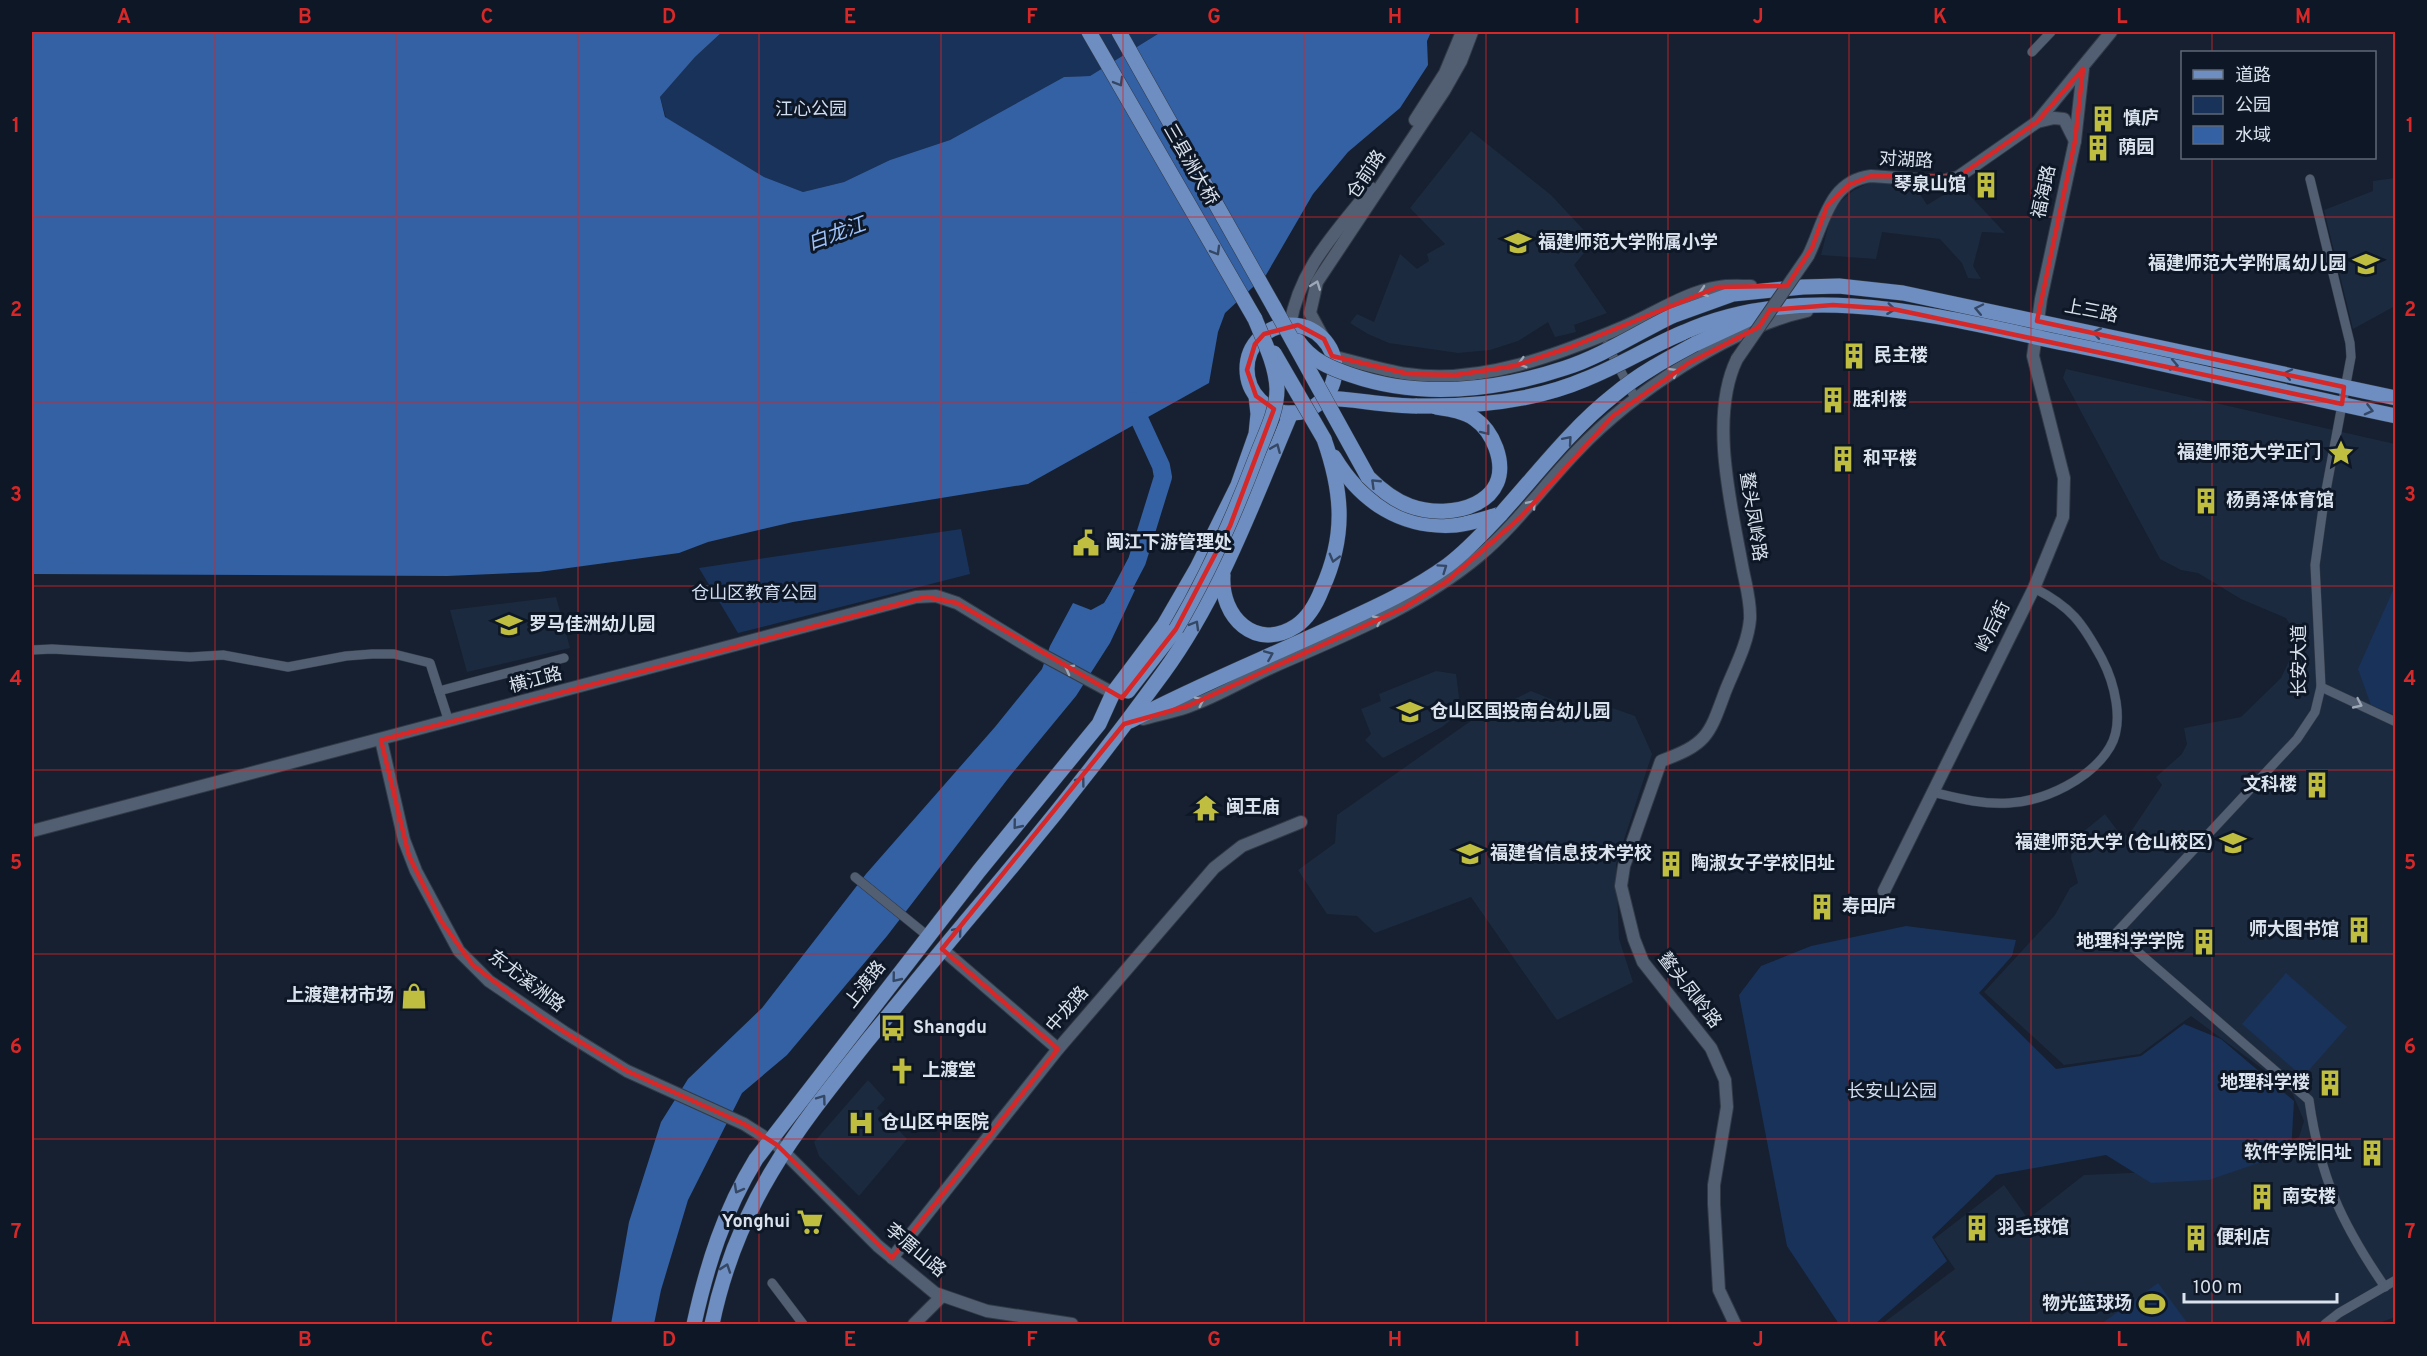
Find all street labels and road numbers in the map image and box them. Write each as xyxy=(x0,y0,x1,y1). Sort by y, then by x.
street label: 三县洲大桥 xyxy=(1158,120,1222,210)
street label: 仓前路 xyxy=(1342,146,1392,204)
street label: 对湖路 xyxy=(1878,148,1934,174)
street label: 福海路 xyxy=(2028,163,2062,221)
street label: 上三路 xyxy=(2062,296,2120,328)
street label: 鳌头凤岭路 xyxy=(1734,471,1770,563)
street label: 岭后街 xyxy=(1972,598,2016,656)
street label: 长安大道 xyxy=(2289,625,2312,697)
street label: 横江路 xyxy=(507,663,565,699)
street label: 东尤溪洲路 xyxy=(483,946,569,1018)
street label: 鳌头凤岭路 xyxy=(1652,948,1726,1034)
street label: 上渡路 xyxy=(840,957,892,1013)
street label: 中龙路 xyxy=(1042,982,1094,1038)
street label: 李厝山路 xyxy=(880,1219,950,1283)

